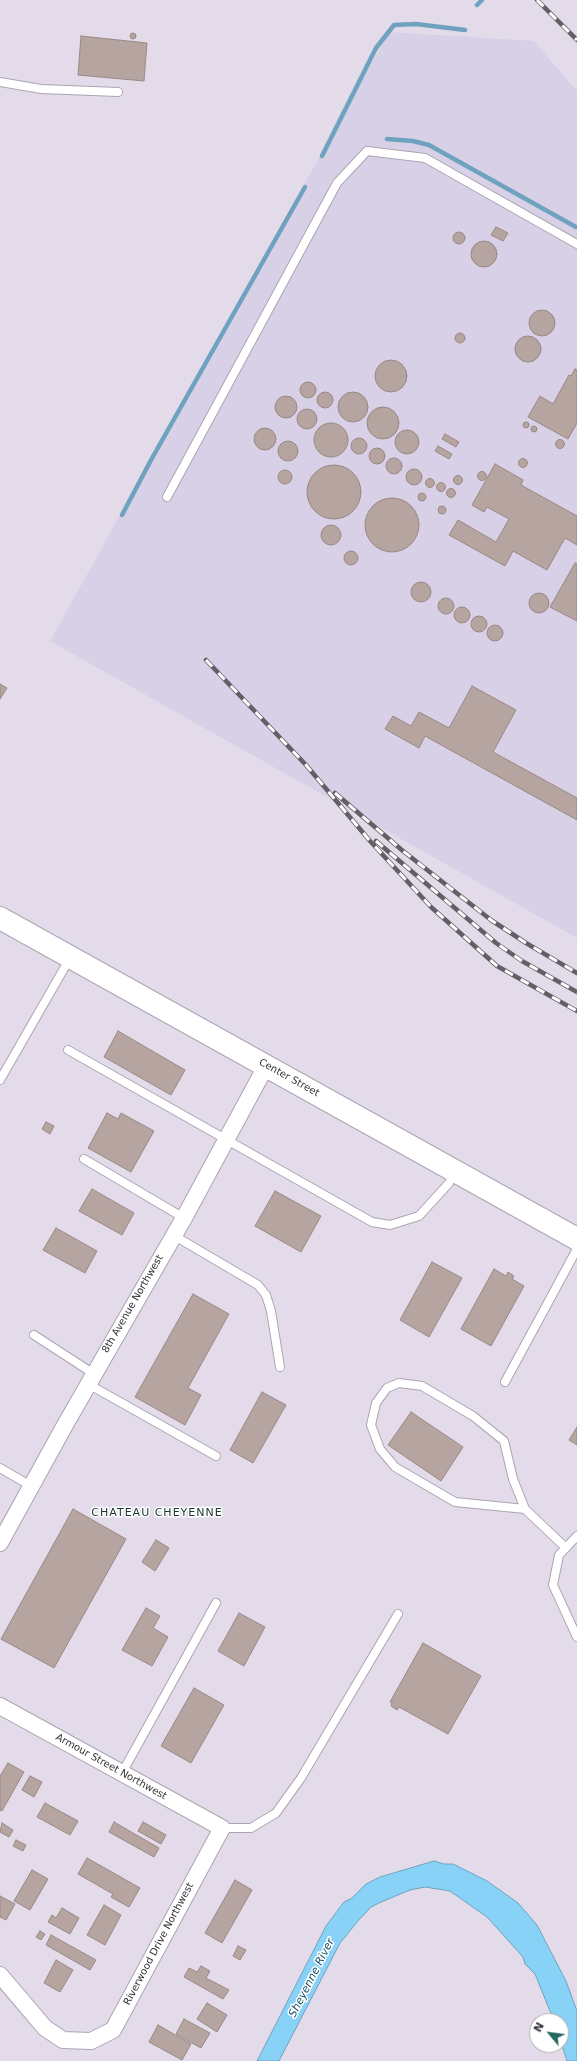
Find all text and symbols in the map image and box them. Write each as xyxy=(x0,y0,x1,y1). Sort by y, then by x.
street label: Center Street xyxy=(257,1056,321,1100)
street label: 8th Avenue Northwest xyxy=(100,1253,166,1355)
district label: CHATEAU CHEYENNE xyxy=(91,1506,223,1520)
street label: Armour Street Northwest xyxy=(53,1731,169,1803)
street label: Riverwood Drive Northwest xyxy=(122,1881,196,2007)
water label: Sheyenne River xyxy=(286,1936,338,2020)
north arrow xyxy=(529,2013,569,2053)
text: N xyxy=(531,2020,547,2035)

